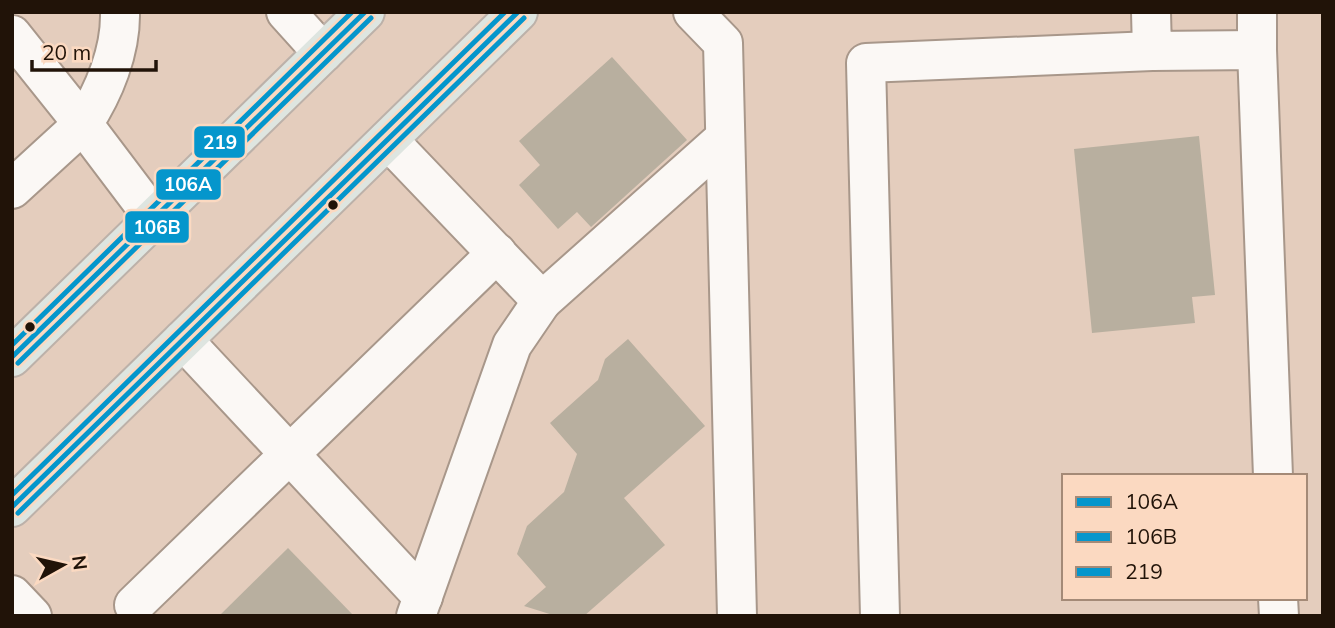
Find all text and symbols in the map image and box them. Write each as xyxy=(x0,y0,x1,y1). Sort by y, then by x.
scale bar xyxy=(32,28,156,72)
text: 20 m xyxy=(42,39,91,65)
line badge: 219 xyxy=(193,125,246,159)
text: 219 xyxy=(203,130,237,154)
line badge: 106A xyxy=(155,168,222,201)
text: 106A xyxy=(164,172,213,196)
unlabelled marker xyxy=(326,198,340,212)
line badge: 106B xyxy=(124,210,190,244)
text: 106B xyxy=(133,215,181,239)
unlabelled marker xyxy=(23,320,37,334)
legend xyxy=(1062,474,1307,600)
text: 106A xyxy=(1125,488,1179,514)
text: 106B xyxy=(1125,523,1177,549)
north arrow xyxy=(28,530,98,600)
text: N xyxy=(67,554,93,571)
text: 219 xyxy=(1125,558,1163,584)

